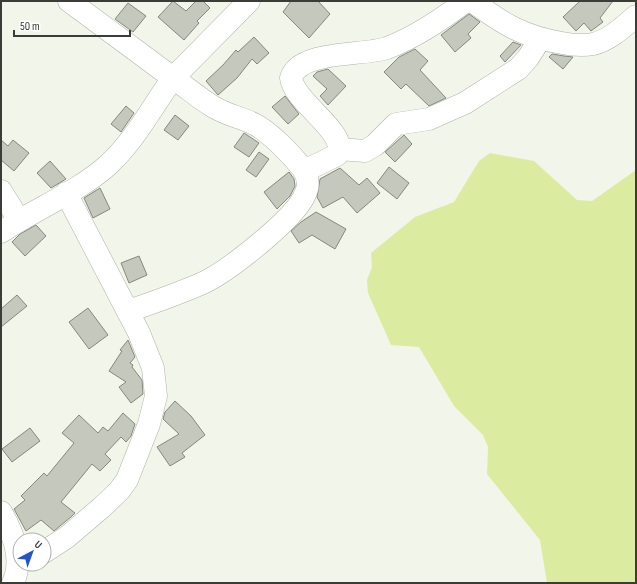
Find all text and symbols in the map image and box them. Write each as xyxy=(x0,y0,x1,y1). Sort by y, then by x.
scale bar xyxy=(14,12,130,38)
text: 50 m xyxy=(20,19,40,34)
north arrow xyxy=(12,532,52,572)
text: U xyxy=(32,538,45,552)

